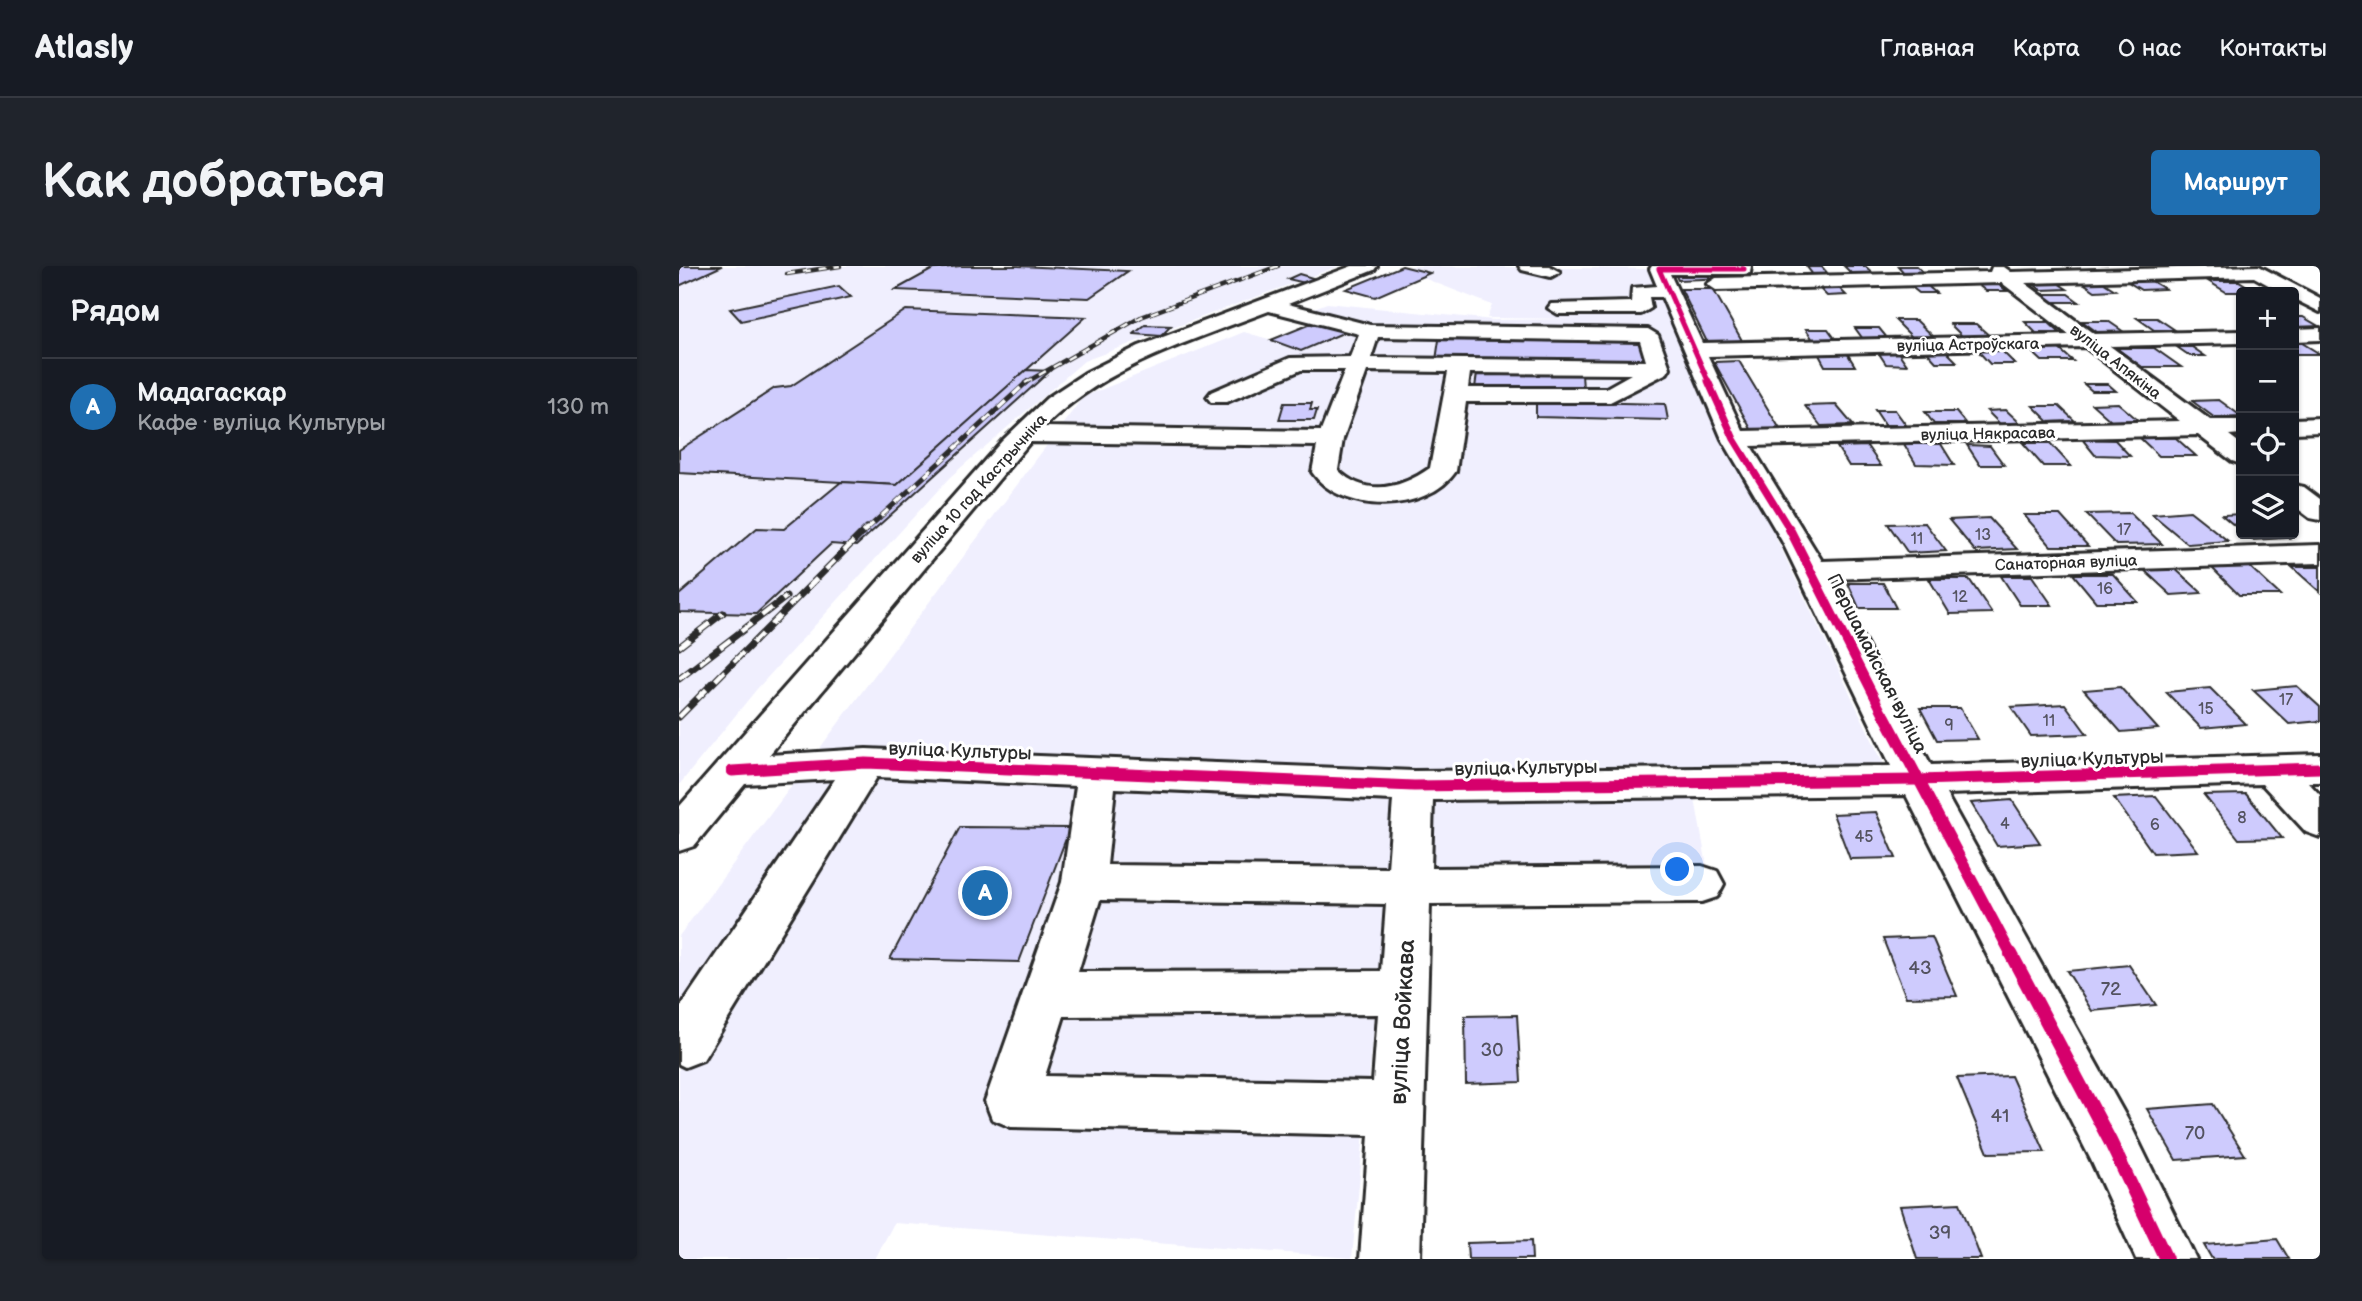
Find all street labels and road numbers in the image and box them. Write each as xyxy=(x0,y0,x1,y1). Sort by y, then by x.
street label: вуліца Апякіна xyxy=(2066,321,2165,404)
street label: вуліца Астроўскага xyxy=(1897,335,2040,356)
street label: вуліца 10 год Кастрычніка xyxy=(907,410,1052,568)
street label: вуліца Някрасава xyxy=(1920,424,2056,445)
street label: Санаторная вуліца xyxy=(1994,551,2138,575)
street label: Першамайская вуліца xyxy=(1821,570,1932,757)
street label: вуліца Культуры xyxy=(888,738,1032,765)
street label: вуліца Культуры xyxy=(2020,746,2164,773)
street label: вуліца Культуры xyxy=(1454,756,1598,781)
street label: вуліца Войкава xyxy=(1385,938,1421,1105)

